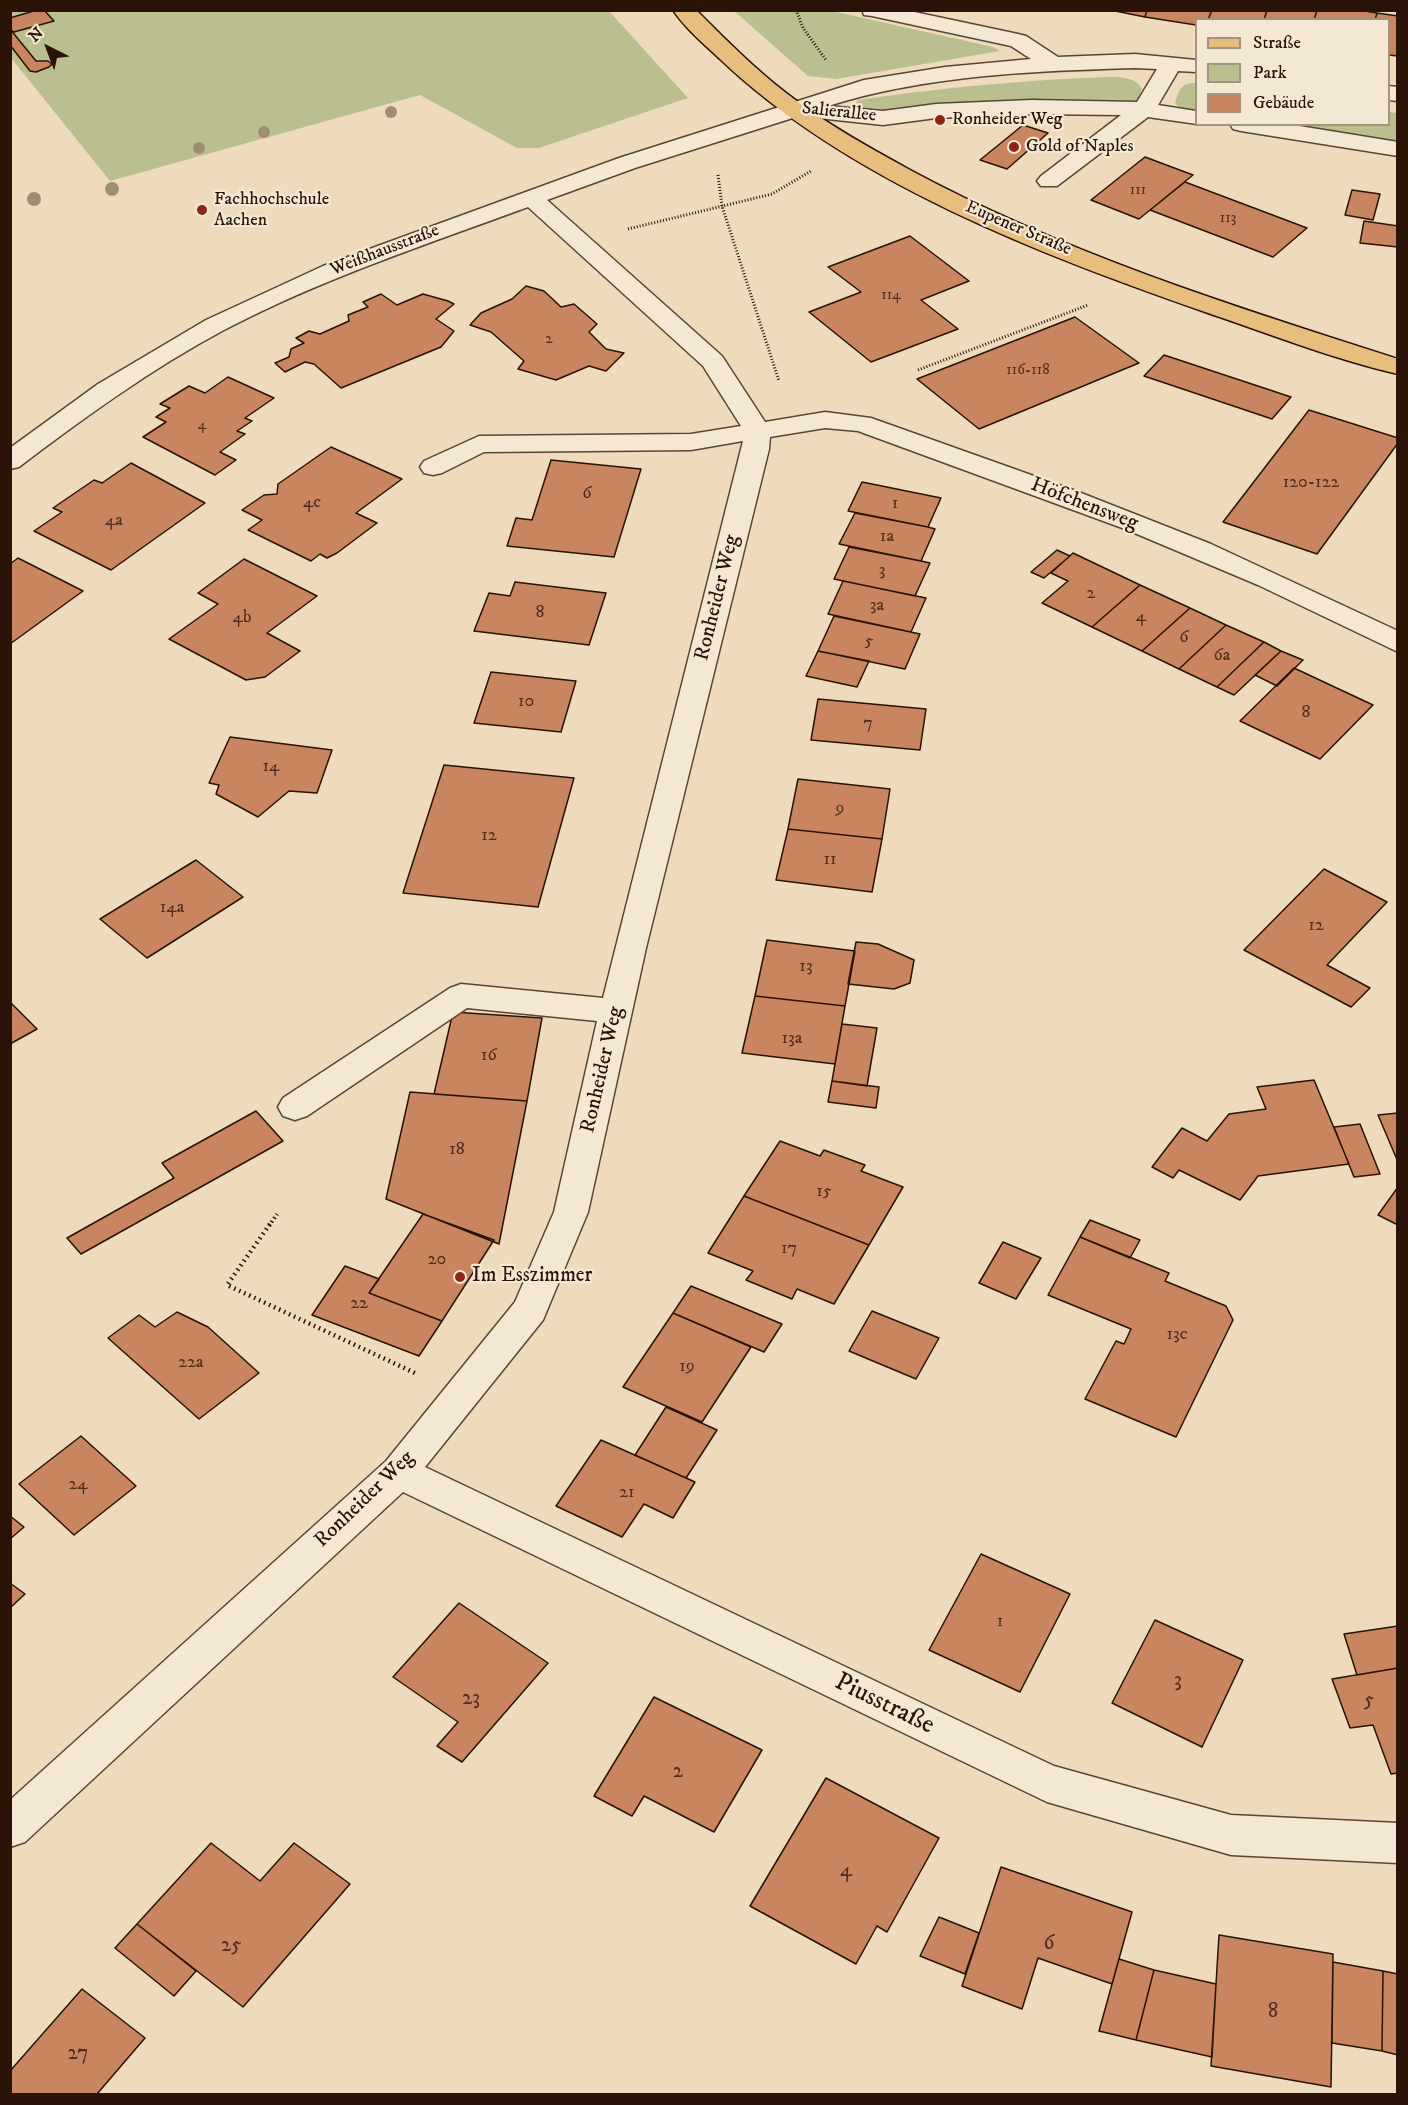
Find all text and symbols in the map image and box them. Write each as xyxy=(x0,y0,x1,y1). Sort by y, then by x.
north arrow xyxy=(18,18,78,78)
legend xyxy=(1195,18,1390,126)
text: N xyxy=(24,23,48,46)
text: Straße xyxy=(1253,32,1301,54)
text: Park xyxy=(1253,62,1287,84)
text: Gebäude xyxy=(1253,92,1314,114)
street label: Salierallee xyxy=(801,98,877,128)
place label: Ronheider Weg xyxy=(952,109,1062,131)
marker: Ronheider Weg xyxy=(933,113,947,127)
place label: Gold of Naples xyxy=(1026,136,1134,158)
marker: Gold of Naples xyxy=(1007,140,1021,154)
house number: 111 xyxy=(1130,182,1146,200)
place label: Fachhochschule Aachen xyxy=(214,189,329,232)
street label: Eupener Straße xyxy=(962,197,1074,261)
marker: Fachhochschule Aachen xyxy=(195,203,209,217)
house number: 113 xyxy=(1220,210,1236,228)
street label: Weißhausstraße xyxy=(328,220,442,282)
house number: 114 xyxy=(881,287,901,305)
house number: 2 xyxy=(545,331,553,349)
house number: 116-118 xyxy=(1006,362,1050,380)
house number: 4 xyxy=(198,417,206,435)
house number: 120-122 xyxy=(1283,472,1339,494)
street label: Höfchensweg xyxy=(1027,473,1141,537)
house number: 6 xyxy=(582,483,592,505)
house number: 4c xyxy=(303,492,321,514)
house number: 1 xyxy=(892,493,898,515)
house number: 4a xyxy=(105,510,123,532)
house number: 1a xyxy=(880,526,894,548)
street label: Ronheider Weg xyxy=(690,532,746,664)
house number: 3 xyxy=(879,560,885,582)
house number: 2 xyxy=(1087,583,1095,605)
house number: 3a xyxy=(870,595,884,617)
house number: 8 xyxy=(535,602,545,624)
house number: 4 xyxy=(1136,606,1146,628)
house number: 4b xyxy=(233,607,251,629)
house number: 6 xyxy=(1179,627,1189,649)
house number: 5 xyxy=(865,631,873,653)
house number: 6a xyxy=(1213,645,1231,667)
house number: 10 xyxy=(518,691,534,713)
house number: 8 xyxy=(1301,702,1311,724)
house number: 7 xyxy=(863,713,873,735)
house number: 14 xyxy=(263,756,279,778)
house number: 9 xyxy=(836,798,844,820)
house number: 12 xyxy=(481,825,497,847)
house number: 11 xyxy=(823,849,837,871)
house number: 14a xyxy=(160,897,184,919)
house number: 12 xyxy=(1308,915,1324,937)
house number: 13 xyxy=(799,956,813,978)
street label: Ronheider Weg xyxy=(576,1004,630,1136)
house number: 13a xyxy=(782,1028,802,1050)
house number: 16 xyxy=(481,1045,497,1067)
house number: 18 xyxy=(449,1139,465,1161)
house number: 15 xyxy=(816,1181,832,1203)
house number: 17 xyxy=(781,1238,797,1260)
house number: 20 xyxy=(428,1249,446,1271)
place label: Im Esszimmer xyxy=(472,1264,592,1290)
marker: Im Esszimmer xyxy=(453,1270,467,1284)
house number: 22 xyxy=(350,1293,368,1315)
house number: 13c xyxy=(1166,1324,1188,1346)
house number: 22a xyxy=(178,1352,204,1374)
house number: 19 xyxy=(679,1356,695,1378)
street label: Ronheider Weg xyxy=(310,1446,420,1554)
house number: 24 xyxy=(68,1474,88,1496)
house number: 21 xyxy=(619,1482,635,1504)
house number: 1 xyxy=(997,1611,1003,1633)
street label: Piusstraße xyxy=(829,1667,939,1743)
house number: 3 xyxy=(1174,1669,1182,1695)
house number: 23 xyxy=(462,1687,480,1713)
house number: 5 xyxy=(1364,1689,1374,1715)
house number: 2 xyxy=(673,1760,683,1786)
house number: 4 xyxy=(840,1859,852,1885)
house number: 6 xyxy=(1044,1932,1054,1958)
house number: 25 xyxy=(221,1934,241,1960)
house number: 8 xyxy=(1268,2000,1278,2026)
house number: 27 xyxy=(68,2042,88,2068)

